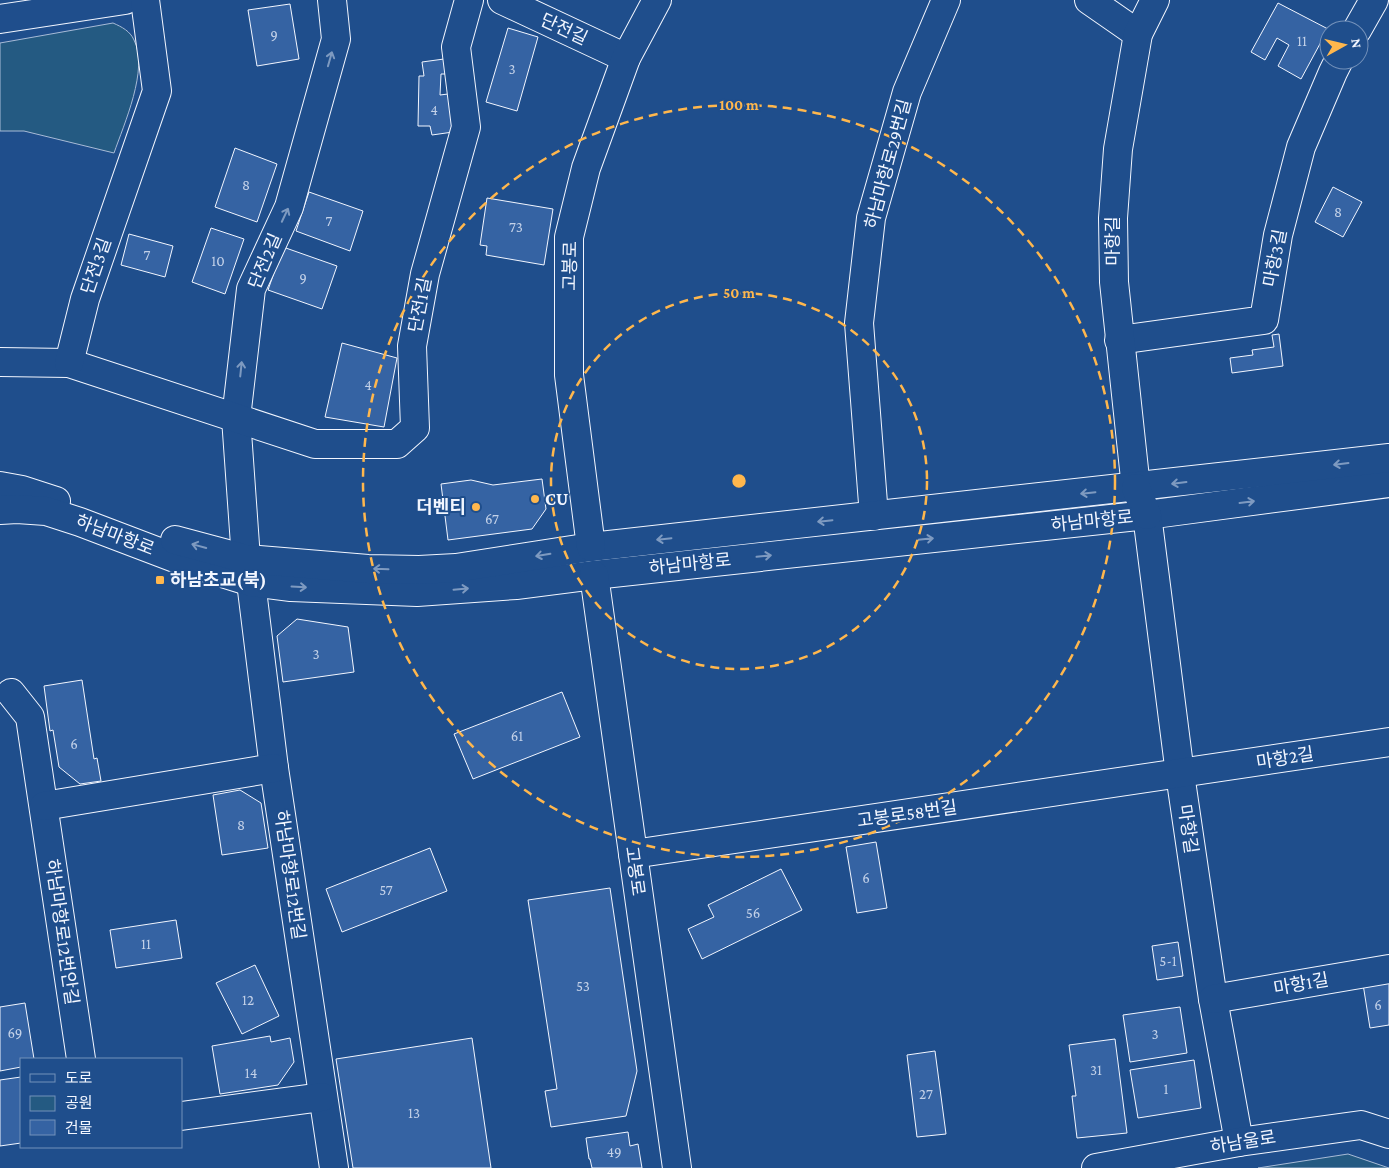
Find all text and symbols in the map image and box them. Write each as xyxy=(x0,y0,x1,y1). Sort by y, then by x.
street label: 단전길 xyxy=(537,9,591,49)
north arrow xyxy=(1319,20,1369,70)
house number: 9 xyxy=(270,27,278,43)
house number: 11 xyxy=(1297,33,1307,49)
text: N xyxy=(1348,37,1366,49)
one-way arrow xyxy=(326,51,336,67)
house number: 3 xyxy=(508,61,516,77)
text: 100 m xyxy=(719,97,759,113)
street label: 하남마항로29번길 xyxy=(861,97,915,231)
house number: 4 xyxy=(430,102,438,118)
house number: 8 xyxy=(242,177,250,193)
house number: 8 xyxy=(1334,204,1342,220)
one-way arrow xyxy=(281,208,290,223)
house number: 7 xyxy=(326,213,333,229)
street label: 마항길 xyxy=(1103,216,1123,266)
house number: 73 xyxy=(509,219,523,235)
street label: 마항3길 xyxy=(1260,228,1290,288)
street label: 단전2길 xyxy=(244,230,286,292)
street label: 단전3길 xyxy=(77,235,115,297)
street label: 고봉로 xyxy=(560,241,580,291)
house number: 7 xyxy=(144,247,151,263)
house number: 10 xyxy=(211,253,225,269)
house number: 9 xyxy=(299,270,307,286)
street label: 단전1길 xyxy=(405,276,435,334)
text: 50 m xyxy=(723,285,755,301)
one-way arrow xyxy=(236,362,246,378)
house number: 4 xyxy=(364,377,372,393)
one-way arrow xyxy=(1333,459,1349,469)
centre of rings xyxy=(730,472,748,490)
one-way arrow xyxy=(1171,478,1187,488)
one-way arrow xyxy=(1080,488,1096,498)
place label: CU xyxy=(545,489,568,509)
marker: CU xyxy=(529,493,541,505)
one-way arrow xyxy=(1239,496,1255,506)
place label: 더벤티 xyxy=(416,497,466,517)
marker: 더벤티 xyxy=(470,501,482,513)
street label: 하남마항로 xyxy=(1050,507,1134,535)
street label: 하남마항로 xyxy=(73,511,157,559)
house number: 67 xyxy=(485,511,499,527)
one-way arrow xyxy=(818,516,834,526)
one-way arrow xyxy=(656,534,672,544)
one-way arrow xyxy=(918,534,934,544)
one-way arrow xyxy=(191,541,207,551)
one-way arrow xyxy=(535,550,551,560)
street label: 하남마항로 xyxy=(648,550,732,578)
one-way arrow xyxy=(756,551,772,561)
one-way arrow xyxy=(373,564,390,574)
place label: 하남초교(북) xyxy=(170,570,267,591)
marker: 하남초교(북) xyxy=(154,574,166,586)
one-way arrow xyxy=(290,582,307,592)
one-way arrow xyxy=(453,585,469,594)
house number: 3 xyxy=(312,646,320,662)
house number: 61 xyxy=(511,728,523,744)
house number: 6 xyxy=(70,736,78,752)
street label: 마항2길 xyxy=(1255,744,1315,772)
street label: 고봉로58번길 xyxy=(856,797,958,831)
street label: 마항길 xyxy=(1175,803,1201,855)
street label: 하남마항로12번길 xyxy=(271,809,309,941)
house number: 8 xyxy=(237,817,245,833)
street label: 고봉로 xyxy=(622,845,648,897)
street label: 하남마항로12번안길 xyxy=(42,858,82,1006)
house number: 6 xyxy=(862,870,870,886)
house number: 57 xyxy=(379,882,393,898)
house number: 56 xyxy=(746,905,760,921)
house number: 11 xyxy=(141,936,151,952)
house number: 5-1 xyxy=(1159,953,1177,969)
street label: 마항1길 xyxy=(1272,969,1330,999)
house number: 53 xyxy=(576,978,590,994)
house number: 12 xyxy=(242,992,254,1008)
house number: 6 xyxy=(1374,997,1382,1013)
house number: 69 xyxy=(8,1025,22,1041)
house number: 3 xyxy=(1151,1026,1159,1042)
legend xyxy=(20,1058,182,1148)
house number: 31 xyxy=(1090,1062,1102,1078)
house number: 14 xyxy=(245,1065,257,1081)
text: 도로 xyxy=(65,1070,93,1086)
house number: 1 xyxy=(1164,1081,1169,1097)
house number: 27 xyxy=(919,1086,933,1102)
text: 공원 xyxy=(65,1095,93,1111)
house number: 13 xyxy=(408,1105,420,1121)
text: 건물 xyxy=(65,1120,93,1136)
street label: 하남울로 xyxy=(1209,1127,1277,1157)
house number: 49 xyxy=(606,1144,622,1160)

